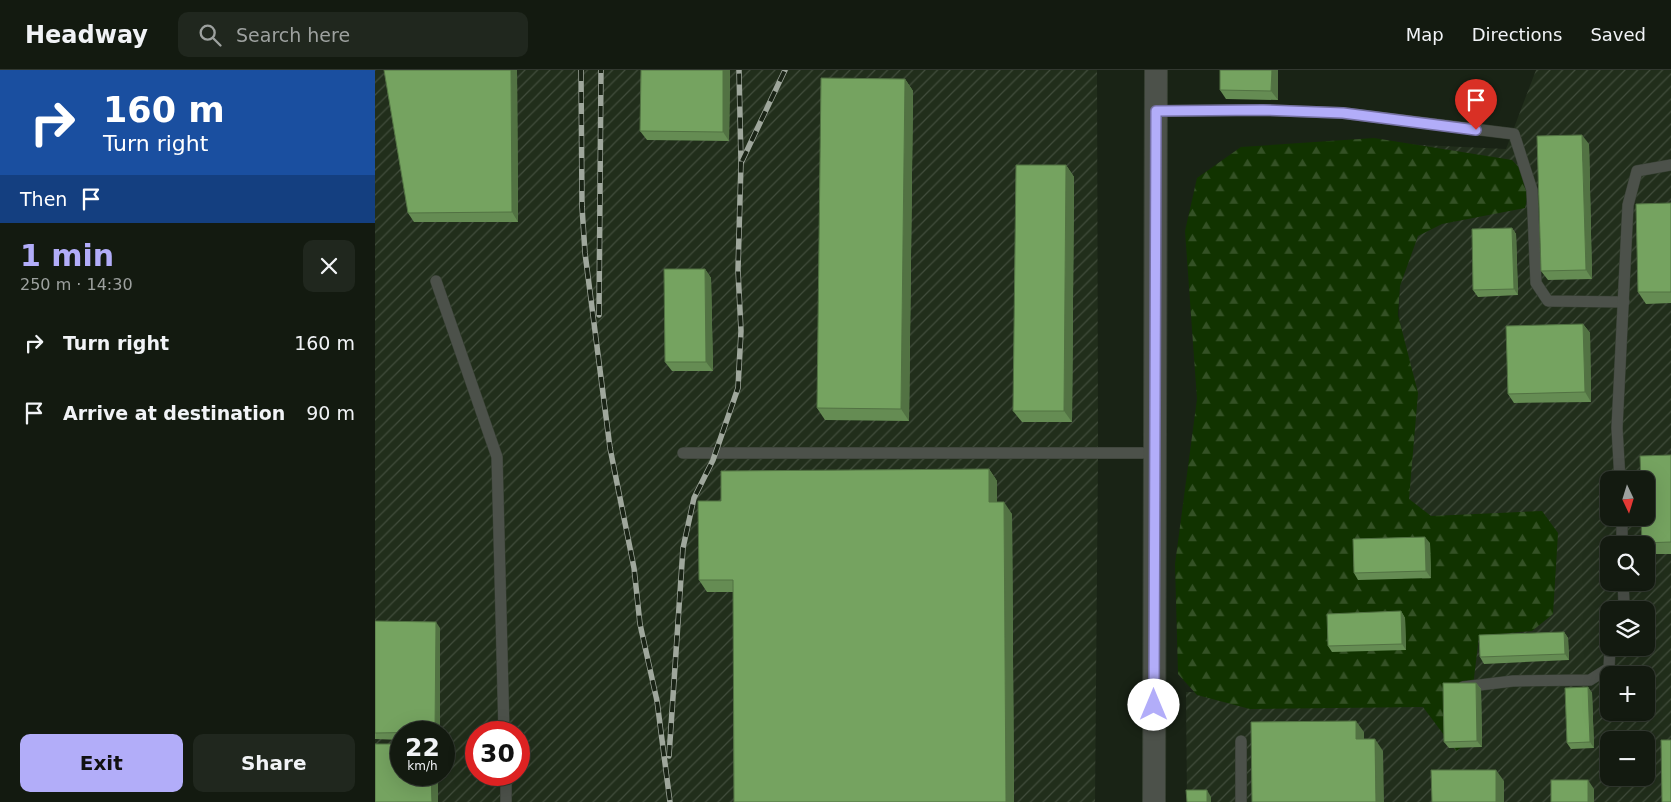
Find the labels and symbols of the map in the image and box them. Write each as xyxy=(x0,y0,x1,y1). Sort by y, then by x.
pin xyxy=(1455,79,1497,130)
north arrow xyxy=(1600,471,1655,526)
position arrow xyxy=(1127,678,1179,730)
speed limit sign: 30 xyxy=(465,721,530,786)

